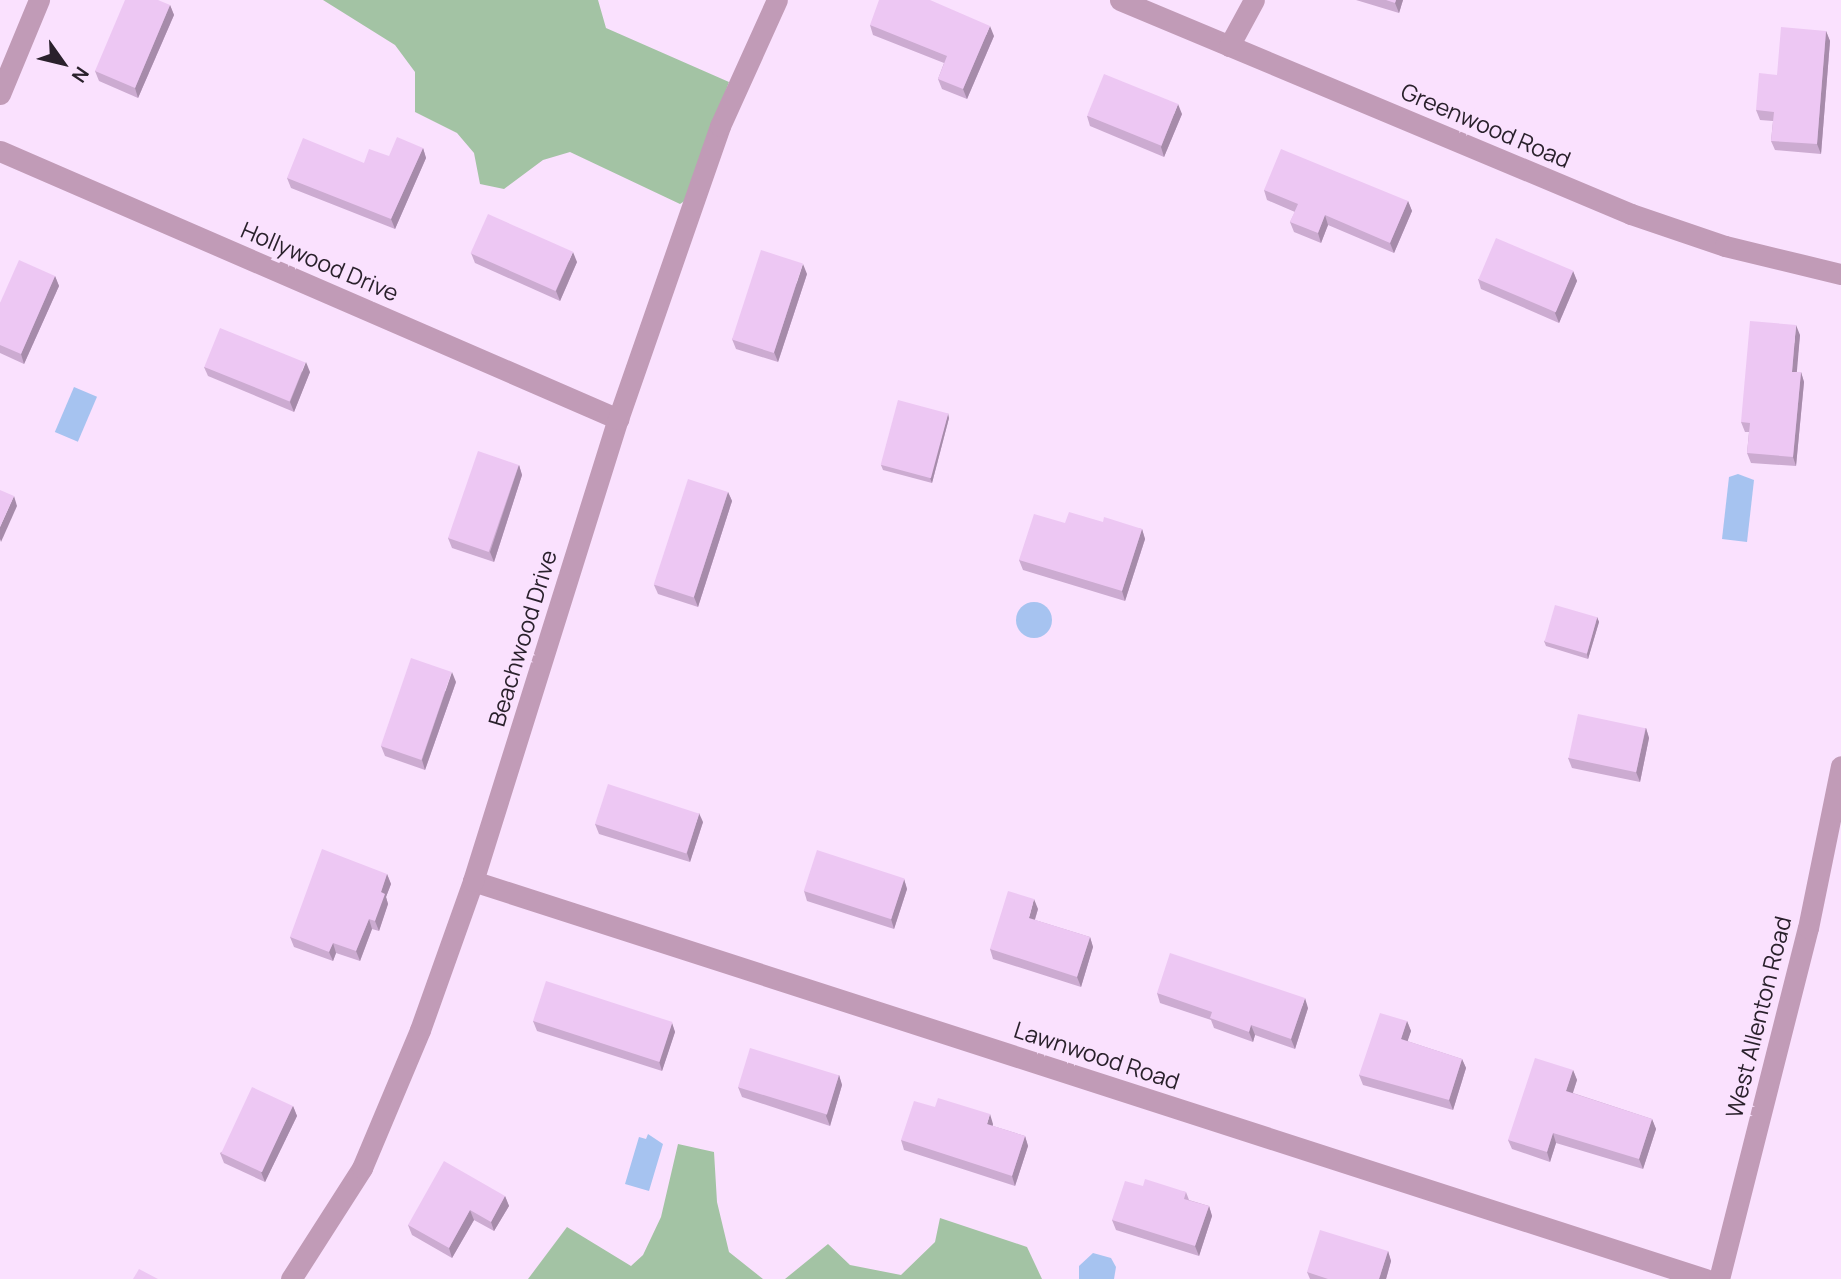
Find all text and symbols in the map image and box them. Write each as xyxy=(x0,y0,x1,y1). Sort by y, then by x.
north arrow xyxy=(28,28,98,98)
text: N xyxy=(66,62,95,88)
street label: Greenwood Road xyxy=(1397,77,1575,173)
street label: Hollywood Drive xyxy=(237,215,403,307)
street label: Beachwood Drive xyxy=(482,547,562,729)
street label: West Allenton Road xyxy=(1720,913,1796,1121)
street label: Lawnwood Road xyxy=(1011,1015,1183,1095)

